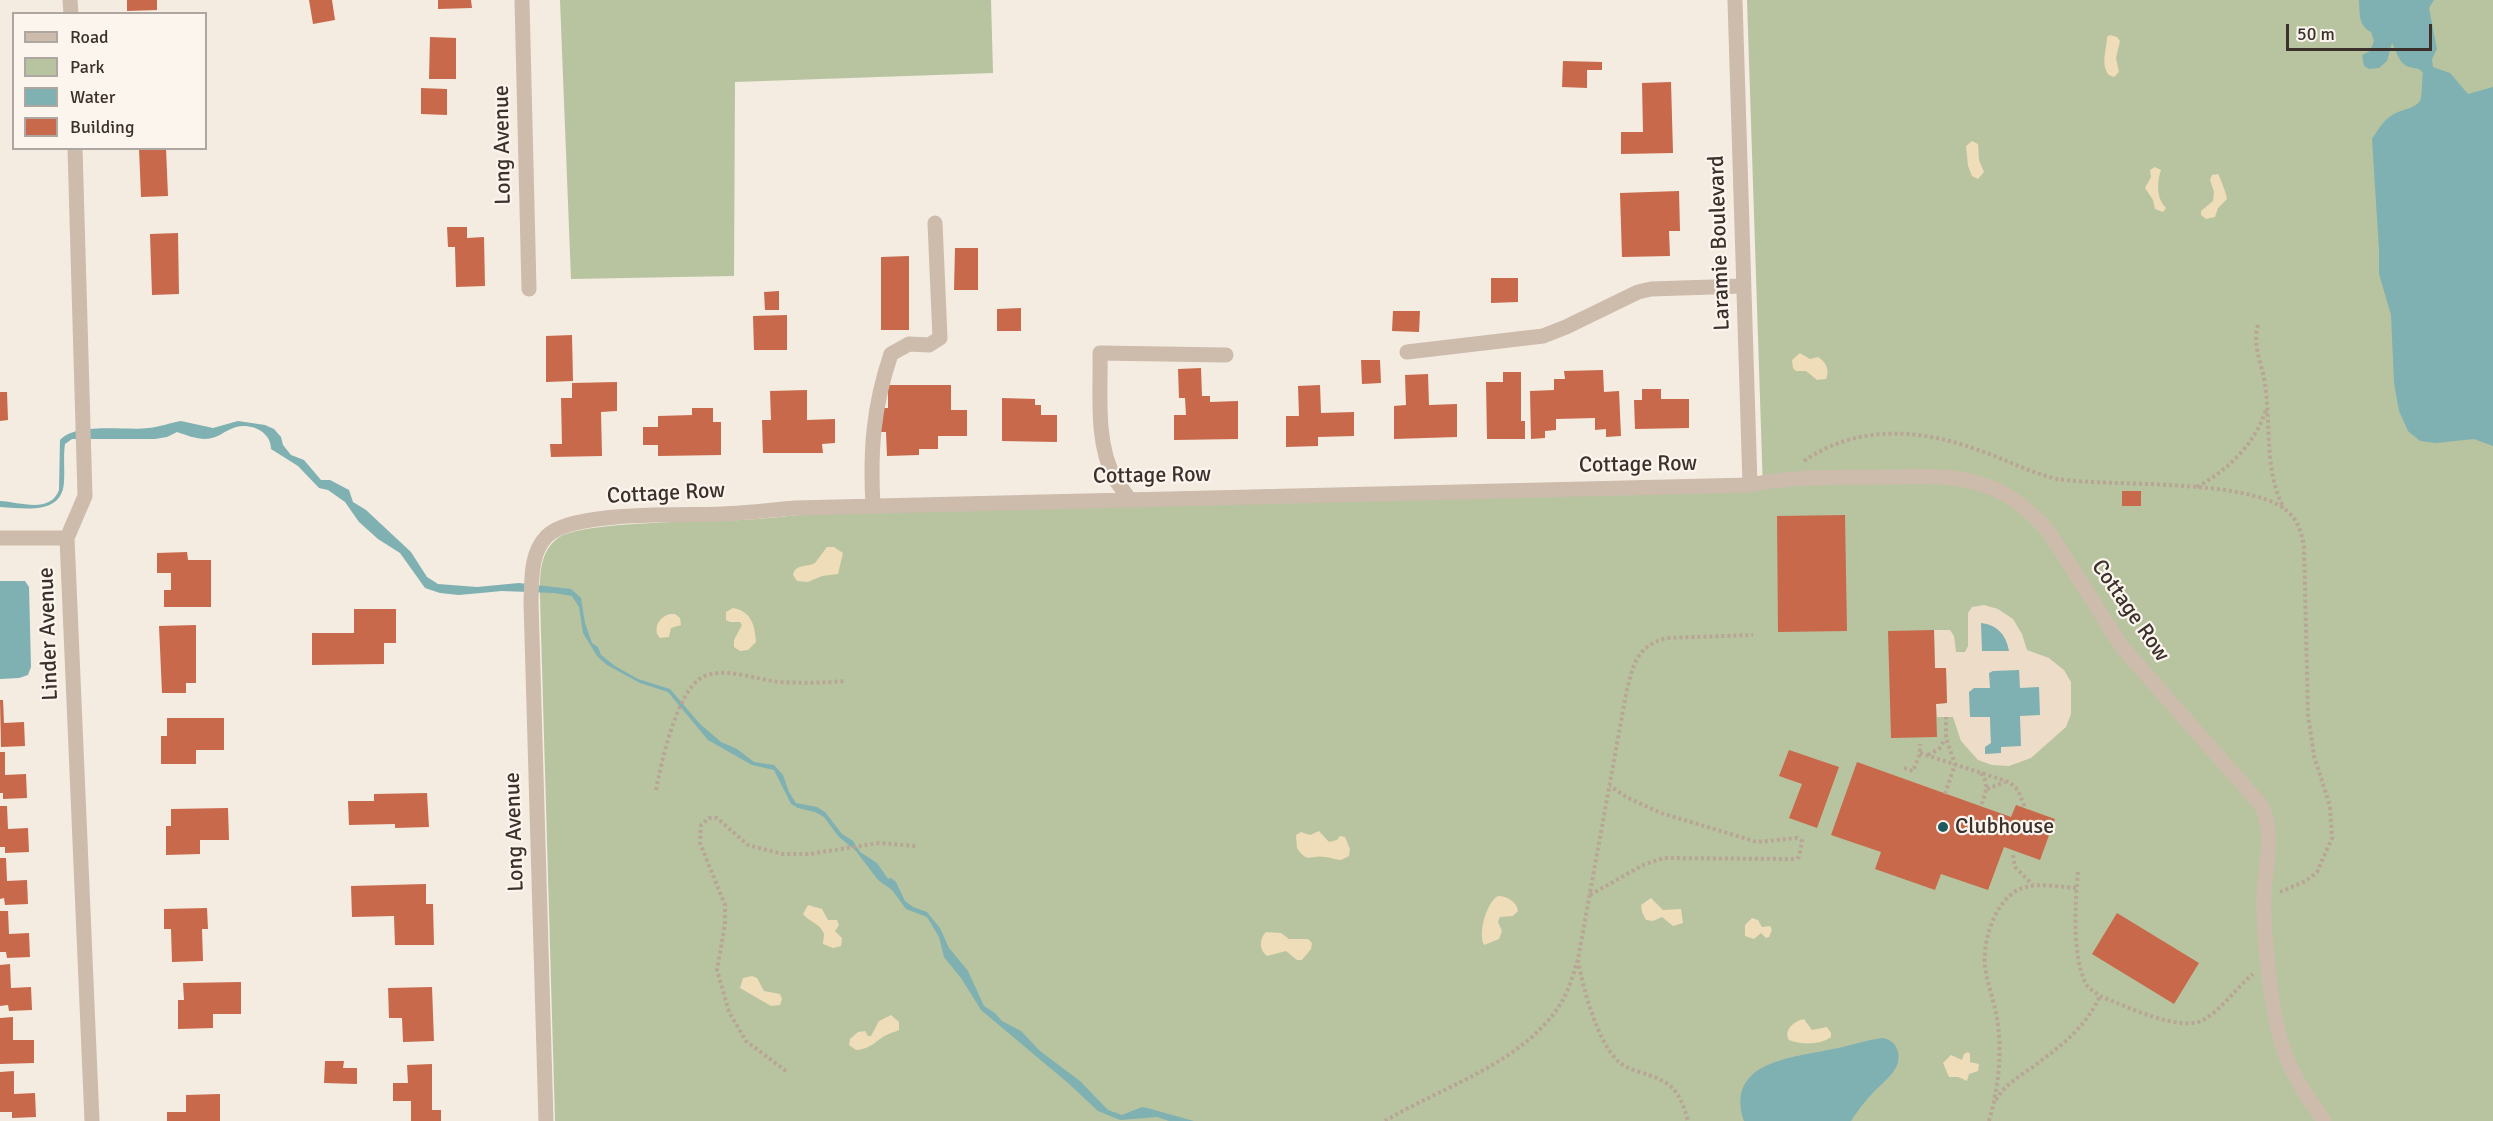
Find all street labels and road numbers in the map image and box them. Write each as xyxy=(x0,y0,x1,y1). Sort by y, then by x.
street label: Long Avenue xyxy=(489,85,517,205)
street label: Laramie Boulevard xyxy=(1704,155,1736,331)
street label: Cottage Row xyxy=(1579,451,1697,479)
street label: Cottage Row xyxy=(1093,462,1211,490)
street label: Cottage Row xyxy=(606,478,726,510)
street label: Cottage Row xyxy=(2085,555,2175,667)
street label: Linder Avenue xyxy=(33,567,65,701)
street label: Long Avenue xyxy=(500,772,530,892)

